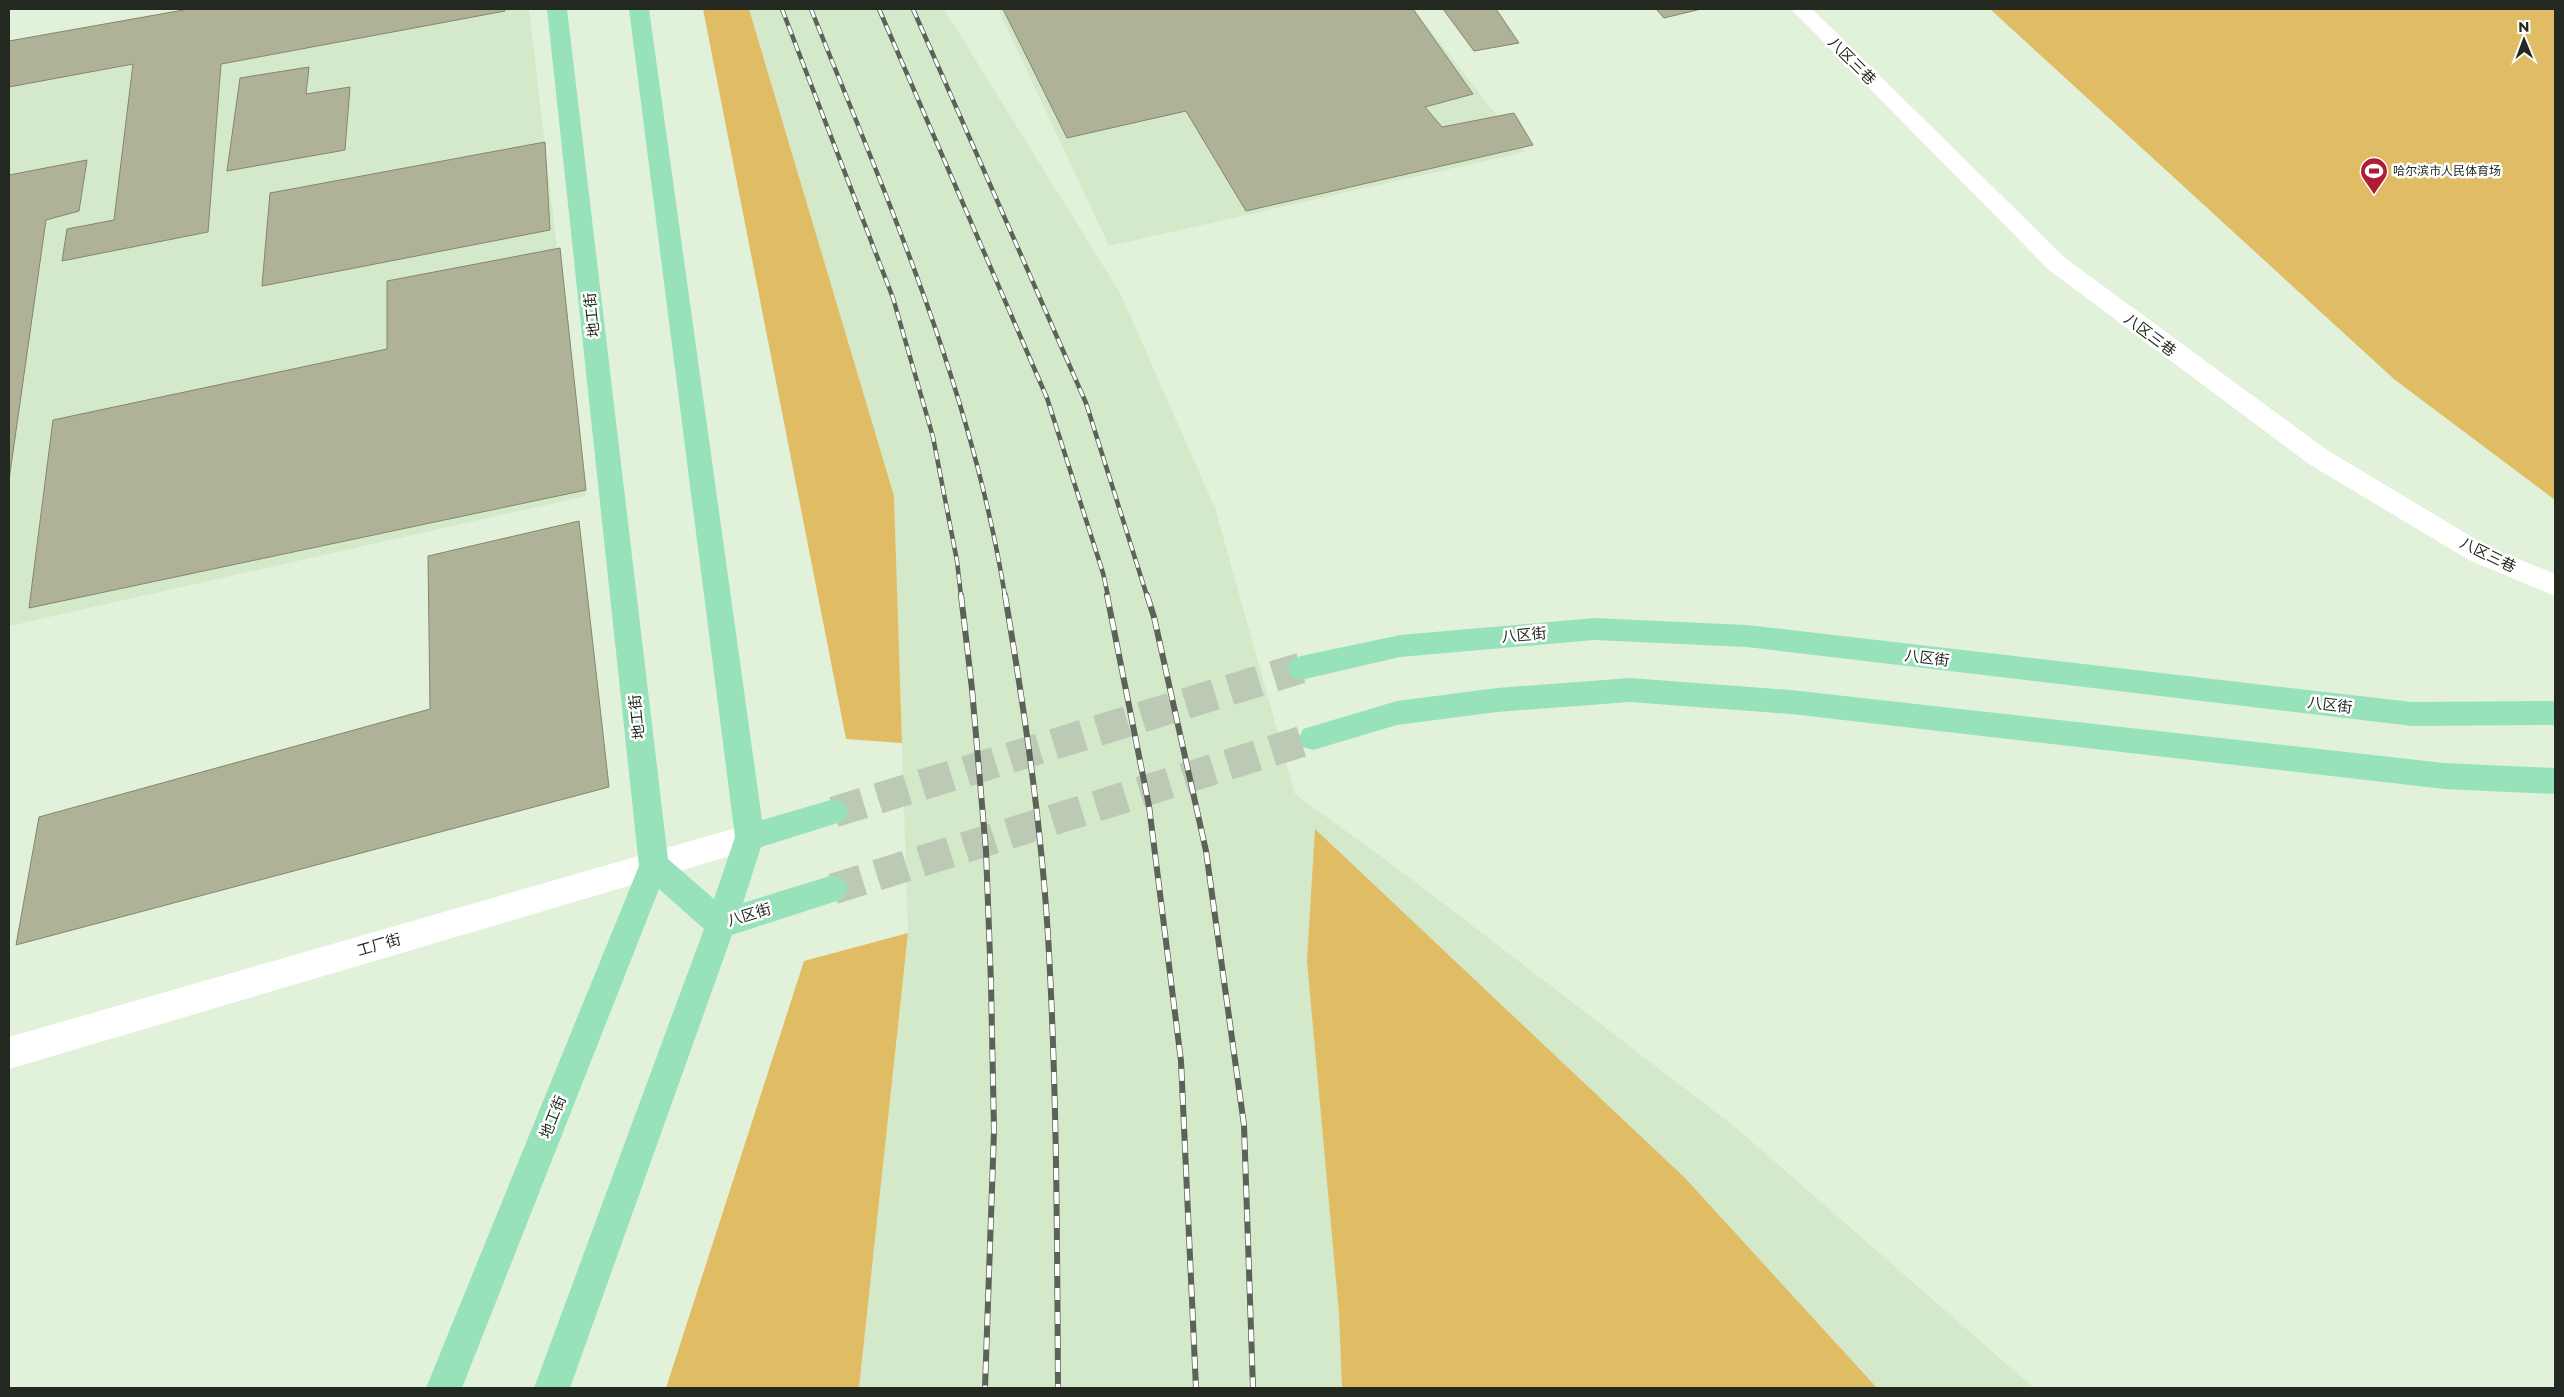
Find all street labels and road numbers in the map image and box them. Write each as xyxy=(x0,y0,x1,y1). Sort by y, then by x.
street label: 八区三巷 xyxy=(1824,33,1880,89)
street label: 地工街 xyxy=(580,292,603,338)
street label: 八区三巷 xyxy=(2121,309,2180,360)
street label: 八区三巷 xyxy=(2457,533,2519,576)
street label: 八区街 xyxy=(1501,623,1547,646)
street label: 八区街 xyxy=(1904,645,1951,670)
street label: 八区街 xyxy=(2307,692,2354,717)
street label: 地工街 xyxy=(625,694,648,740)
street label: 八区街 xyxy=(725,899,773,930)
street label: 工厂街 xyxy=(355,929,403,960)
street label: 地工街 xyxy=(535,1092,570,1141)

